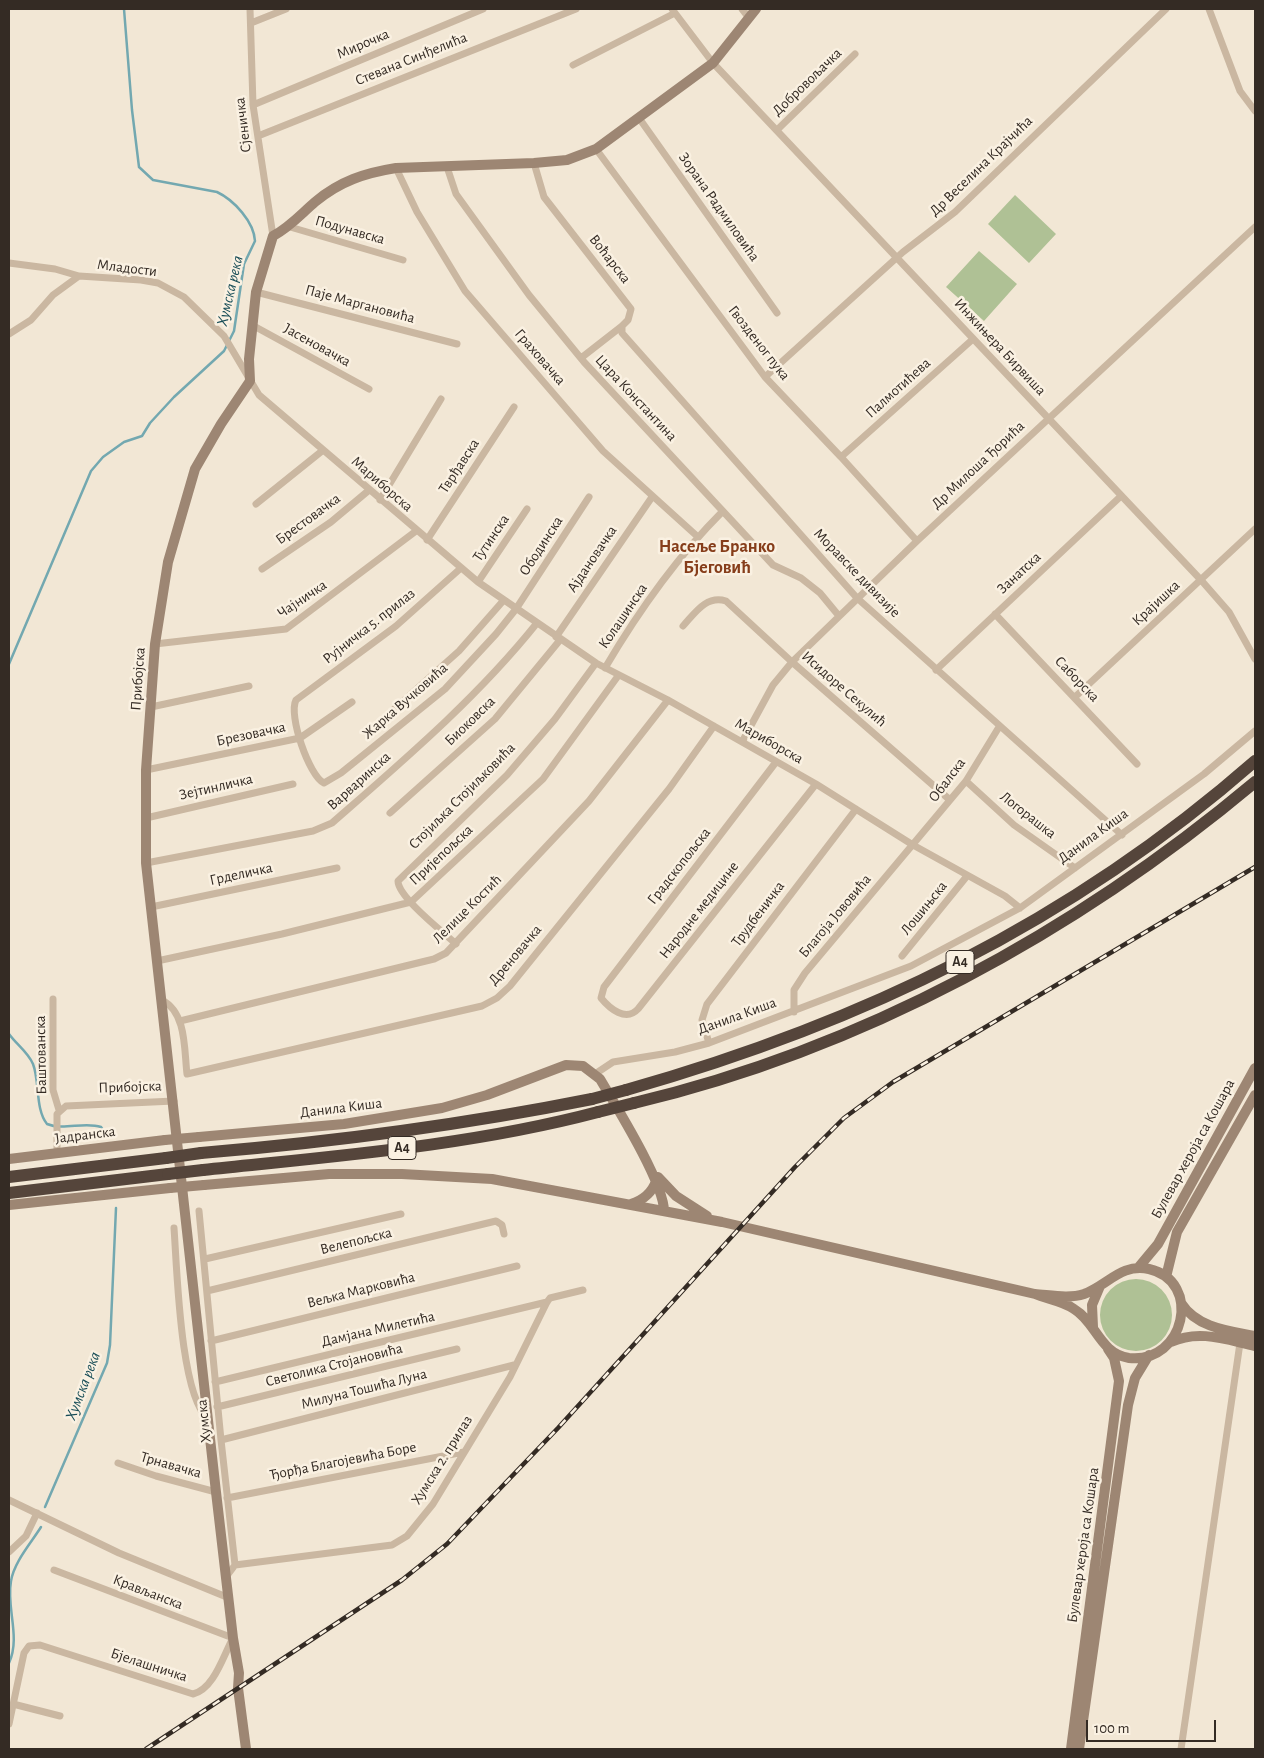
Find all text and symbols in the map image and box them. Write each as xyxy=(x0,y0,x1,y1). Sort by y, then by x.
street label: Мирочка xyxy=(334,25,392,63)
street label: Стевана Синђелића xyxy=(352,28,470,90)
street label: Добровољачка xyxy=(768,44,846,120)
street label: Сјеничка xyxy=(231,96,255,154)
street label: Др Веселина Крајчића xyxy=(926,112,1036,220)
street label: Зорана Радмиловића xyxy=(675,149,763,265)
street label: Подунавска xyxy=(313,211,387,249)
street label: Воћарска xyxy=(585,231,635,287)
water label: Хумска река xyxy=(213,254,247,328)
street label: Младости xyxy=(96,255,158,281)
street label: Паје Маргановића xyxy=(303,281,417,327)
street label: Инжињера Бирвиша xyxy=(950,295,1050,399)
street label: Гвозденог пука xyxy=(724,302,794,384)
street label: Јасеновачка xyxy=(280,319,354,371)
street label: Граховачка xyxy=(511,325,569,389)
street label: Цара Константина xyxy=(591,351,681,445)
street label: Палмотићева xyxy=(862,354,934,422)
street label: Др Милоша Ђорића xyxy=(928,417,1028,513)
street label: Тврђавска xyxy=(435,435,483,497)
street label: Мариборска xyxy=(347,452,417,516)
street label: Брестовачка xyxy=(272,490,344,548)
street label: Тутинска xyxy=(469,511,513,565)
street label: Ободинска xyxy=(515,513,567,579)
street label: Ајдановачка xyxy=(563,522,621,596)
street label: Моравске дивизије xyxy=(810,525,904,621)
district label: Насеље Бранко Бјеговић xyxy=(659,536,775,578)
street label: Занатска xyxy=(993,548,1045,598)
street label: Чајничка xyxy=(274,576,330,622)
street label: Крајишка xyxy=(1128,576,1184,630)
street label: Колашинска xyxy=(595,580,651,652)
street label: Рујничка 5. прилаз xyxy=(319,584,419,668)
street label: Прибојска xyxy=(127,647,149,711)
street label: Исидоре Секулић xyxy=(798,647,890,731)
street label: Саборска xyxy=(1051,652,1103,706)
street label: Жарка Вучковића xyxy=(359,659,451,743)
street label: Биоковска xyxy=(441,692,499,750)
street label: Мариборска xyxy=(732,714,806,768)
street label: Брезовачка xyxy=(215,718,287,750)
street label: Стојиљка Стојиљковића xyxy=(405,739,519,853)
street label: Варваринска xyxy=(324,748,394,814)
street label: Обалска xyxy=(925,754,969,806)
street label: Зејтинличка xyxy=(177,770,255,804)
street label: Логорашка xyxy=(996,788,1060,842)
street label: Данила Киша xyxy=(1054,804,1132,868)
street label: Пријепољска xyxy=(405,821,477,889)
street label: Градскопољска xyxy=(643,824,715,908)
street label: Народне медицине xyxy=(655,858,743,962)
street label: Грделичка xyxy=(208,859,274,889)
street label: Лелице Костић xyxy=(429,871,505,947)
street label: Благоја Јововића xyxy=(795,871,875,961)
street label: Лошињска xyxy=(897,877,951,939)
street label: Трудбеничка xyxy=(728,878,788,950)
street label: Дреновачка xyxy=(485,921,545,989)
road number: A4 xyxy=(946,950,974,974)
street label: Данила Киша xyxy=(695,993,779,1039)
street label: Баштованска xyxy=(31,1015,51,1095)
street label: Булевар хероја са Кошара xyxy=(1147,1076,1239,1222)
street label: Прибојска xyxy=(98,1077,162,1097)
street label: Данила Киша xyxy=(299,1094,383,1122)
street label: Јадранска xyxy=(54,1122,116,1148)
road number: A4 xyxy=(388,1136,416,1160)
street label: Велепољска xyxy=(318,1223,394,1259)
street label: Вељка Марковића xyxy=(305,1268,417,1312)
street label: Дамјана Милетића xyxy=(320,1307,436,1351)
street label: Светолика Стојановића xyxy=(263,1339,405,1391)
water label: Хумска река xyxy=(61,1349,105,1423)
street label: Милуна Тошића Луна xyxy=(299,1365,429,1413)
street label: Хумска xyxy=(193,1398,215,1444)
street label: Хумска 2. прилаз xyxy=(407,1412,477,1508)
street label: Ђорђа Благојевића Боре xyxy=(268,1438,418,1484)
street label: Трнавачка xyxy=(139,1448,203,1482)
street label: Булевар хероја са Кошара xyxy=(1063,1466,1103,1624)
street label: Крављанска xyxy=(110,1570,186,1614)
street label: Бјелашничка xyxy=(108,1644,190,1686)
scale bar xyxy=(1089,1710,1219,1742)
text: 100 m xyxy=(1094,1721,1129,1736)

